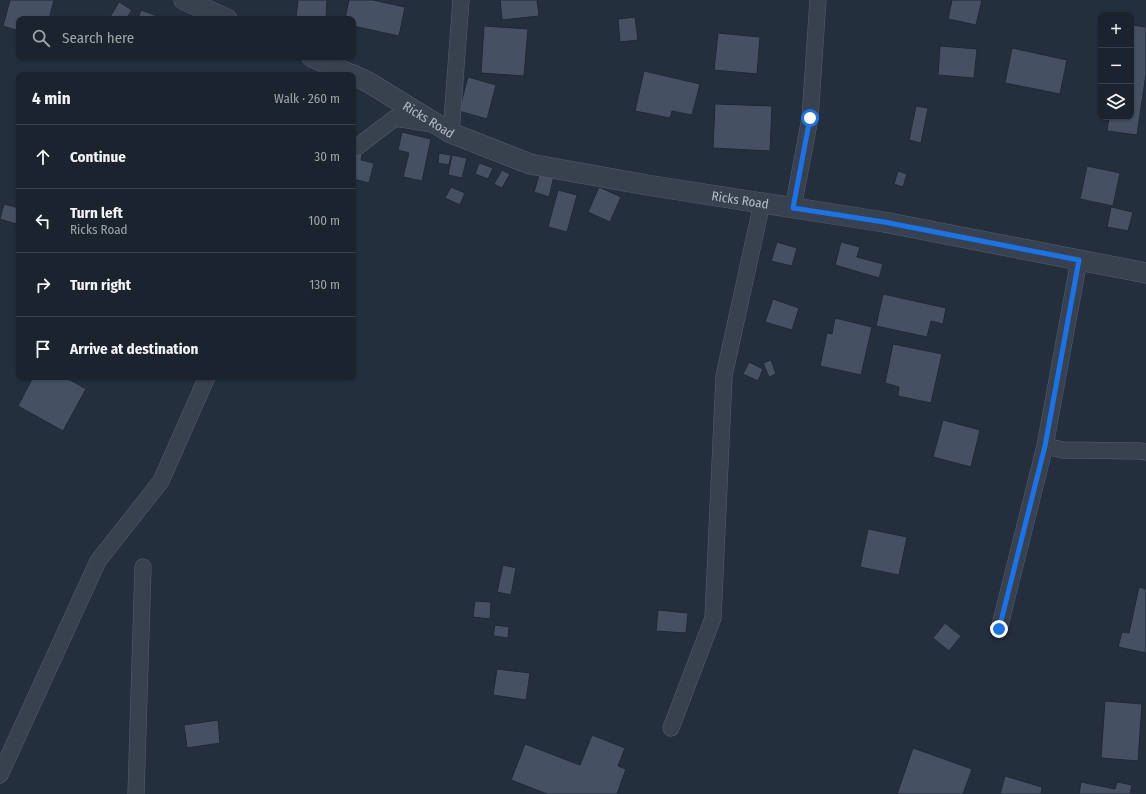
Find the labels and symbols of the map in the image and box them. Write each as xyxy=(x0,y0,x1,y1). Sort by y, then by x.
street label: Ricks Road xyxy=(400,98,457,141)
route start xyxy=(801,109,819,127)
street label: Ricks Road xyxy=(711,188,770,212)
route end xyxy=(990,620,1008,638)

